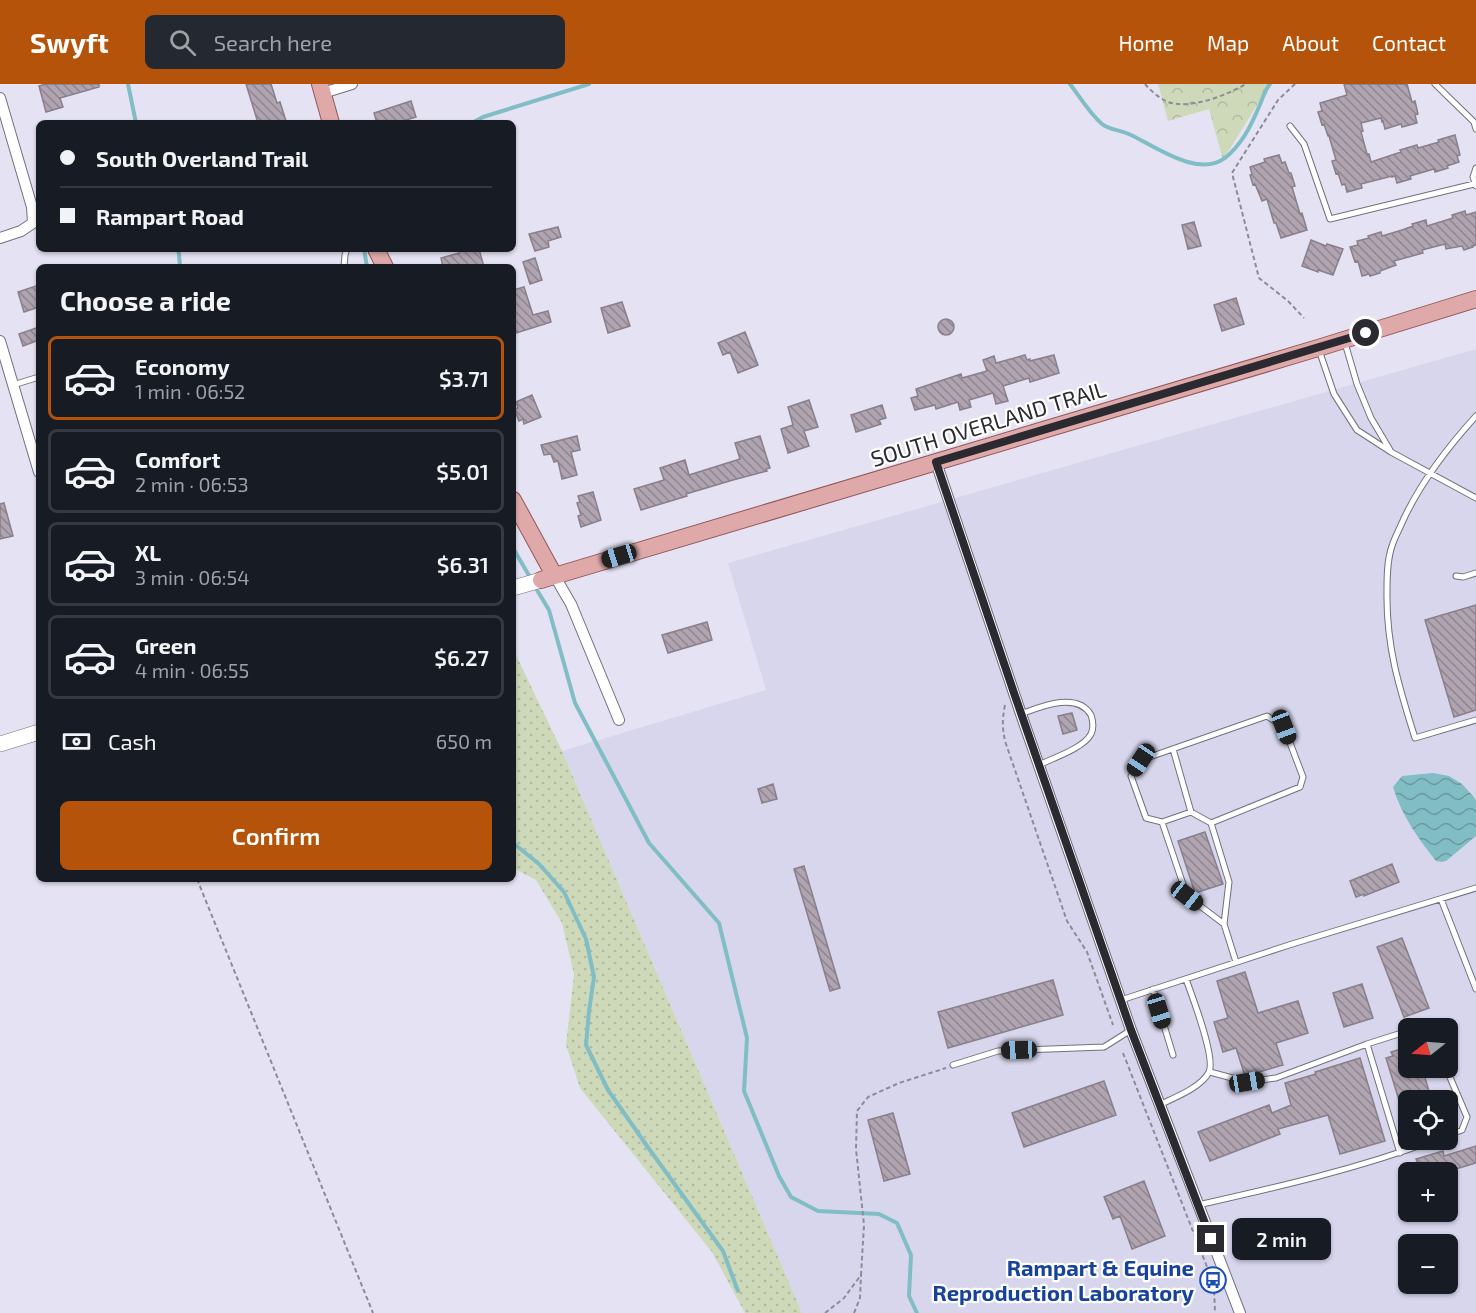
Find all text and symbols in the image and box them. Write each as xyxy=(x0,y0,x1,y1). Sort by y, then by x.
search box xyxy=(145,15,565,69)
text: Swyft xyxy=(30,25,109,59)
icon: search xyxy=(166,26,199,59)
text: Search here xyxy=(214,29,332,55)
text: Home xyxy=(1118,30,1174,55)
text: Map xyxy=(1207,30,1249,55)
text: About xyxy=(1282,30,1339,55)
text: Contact xyxy=(1372,30,1446,55)
text: South Overland Trail xyxy=(96,145,308,171)
text: Rampart Road xyxy=(96,203,244,229)
text: Choose a ride xyxy=(60,284,231,316)
route start xyxy=(1352,319,1379,346)
icon: car xyxy=(63,351,117,405)
text: Economy xyxy=(135,353,230,379)
text: $3.71 xyxy=(439,365,489,391)
street label: SOUTH OVERLAND TRAIL xyxy=(867,375,1109,471)
text: 1 min · 06:52 xyxy=(135,379,245,403)
icon: car xyxy=(63,444,117,498)
text: Comfort xyxy=(135,446,220,472)
text: $5.01 xyxy=(436,458,489,484)
text: 2 min · 06:53 xyxy=(135,472,249,496)
icon: car xyxy=(63,537,117,591)
text: XL xyxy=(135,539,161,565)
car xyxy=(599,542,639,570)
text: $6.31 xyxy=(437,551,489,577)
text: 3 min · 06:54 xyxy=(135,565,250,589)
icon: car xyxy=(63,630,117,684)
text: Green xyxy=(135,632,197,658)
text: $6.27 xyxy=(434,644,489,670)
text: 4 min · 06:55 xyxy=(135,658,249,682)
car xyxy=(1269,707,1299,747)
icon: cash xyxy=(60,725,93,758)
text: Cash xyxy=(108,728,157,754)
text: 650 m xyxy=(436,729,492,753)
car xyxy=(1123,740,1159,780)
button: Confirm xyxy=(60,801,492,870)
car xyxy=(1167,878,1207,914)
car xyxy=(1145,991,1173,1031)
north arrow xyxy=(1398,1018,1458,1078)
map controls xyxy=(1398,1018,1458,1294)
car xyxy=(1001,1040,1037,1060)
car xyxy=(1228,1070,1266,1094)
button: locate xyxy=(1398,1090,1458,1150)
button: + xyxy=(1398,1162,1458,1222)
callout: 2 min xyxy=(1232,1218,1331,1260)
route end xyxy=(1197,1225,1224,1252)
text: 2 min xyxy=(1256,1227,1307,1251)
button: − xyxy=(1398,1234,1458,1294)
place label: Rampart & Equine Reproduction Laboratory xyxy=(933,1254,1195,1306)
bus stop icon: Rampart & Equine Reproduction Laboratory xyxy=(1198,1265,1228,1295)

